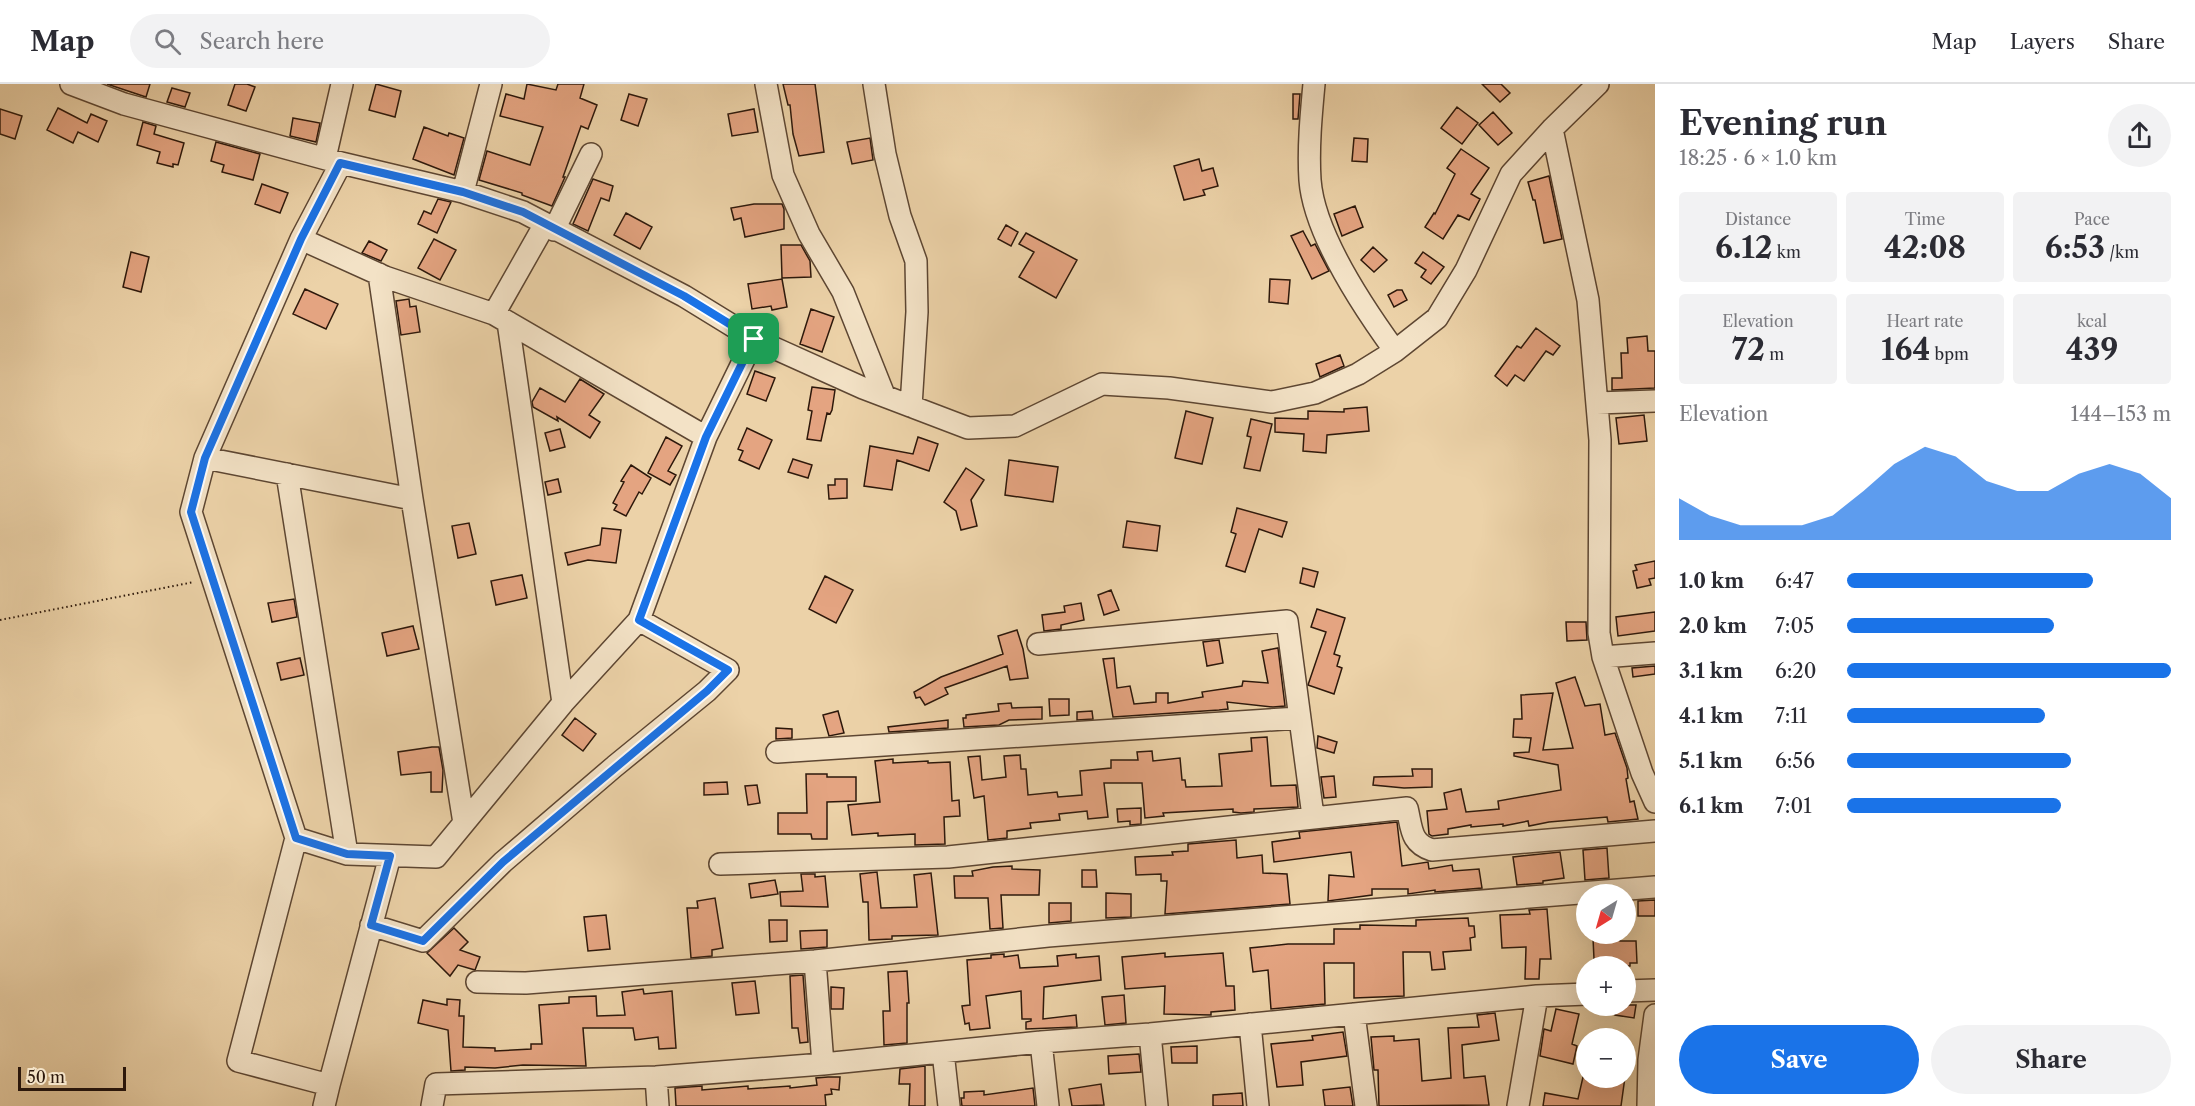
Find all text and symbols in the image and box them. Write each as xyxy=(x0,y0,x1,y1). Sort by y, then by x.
search box xyxy=(130,14,550,68)
text: Map xyxy=(30,24,94,58)
icon: search xyxy=(151,25,184,58)
text: Search here xyxy=(199,28,324,55)
text: Map xyxy=(1932,29,1977,54)
text: Layers xyxy=(2010,29,2075,54)
text: Share xyxy=(2108,29,2165,54)
text: Evening run xyxy=(1679,103,1887,144)
button: share xyxy=(2108,104,2171,167)
text: 18:25 · 6 × 1.0 km xyxy=(1679,146,1837,170)
text: Distance xyxy=(1725,209,1791,229)
text: Time xyxy=(1905,209,1945,229)
text: Pace xyxy=(2074,209,2110,229)
text: 6.12 xyxy=(1715,229,1773,266)
text: 42:08 xyxy=(1884,229,1966,266)
text: 6:53 xyxy=(2045,229,2105,266)
text: km xyxy=(1773,242,1801,262)
text: /km xyxy=(2105,242,2139,262)
text: Elevation xyxy=(1722,311,1794,331)
text: Heart rate xyxy=(1886,311,1964,331)
text: kcal xyxy=(2077,311,2107,331)
pin xyxy=(728,313,779,364)
icon: arrive xyxy=(737,322,770,355)
text: 72 xyxy=(1732,331,1765,368)
text: 164 xyxy=(1881,331,1930,368)
text: 439 xyxy=(2066,331,2118,368)
text: m xyxy=(1765,344,1784,364)
text: bpm xyxy=(1930,344,1969,364)
text: Elevation xyxy=(1679,402,1768,426)
text: 144–153 m xyxy=(2071,402,2171,426)
text: 1.0 km xyxy=(1679,569,1744,593)
text: 6:47 xyxy=(1775,569,1814,593)
text: 2.0 km xyxy=(1679,614,1747,638)
text: 7:05 xyxy=(1775,614,1814,638)
text: 3.1 km xyxy=(1679,659,1743,683)
text: 6:20 xyxy=(1775,659,1817,683)
text: 4.1 km xyxy=(1679,704,1744,728)
text: 7:11 xyxy=(1775,704,1807,728)
text: 5.1 km xyxy=(1679,749,1743,773)
text: 6:56 xyxy=(1775,749,1815,773)
text: 6.1 km xyxy=(1679,794,1744,818)
text: 7:01 xyxy=(1775,794,1812,818)
north arrow xyxy=(1576,884,1636,944)
map controls xyxy=(1576,884,1636,1088)
button: + xyxy=(1576,956,1636,1016)
button: Save xyxy=(1679,1025,1919,1094)
button: Share xyxy=(1931,1025,2171,1094)
button: − xyxy=(1576,1028,1636,1088)
scale bar xyxy=(18,1064,126,1092)
text: 50 m xyxy=(27,1067,65,1087)

